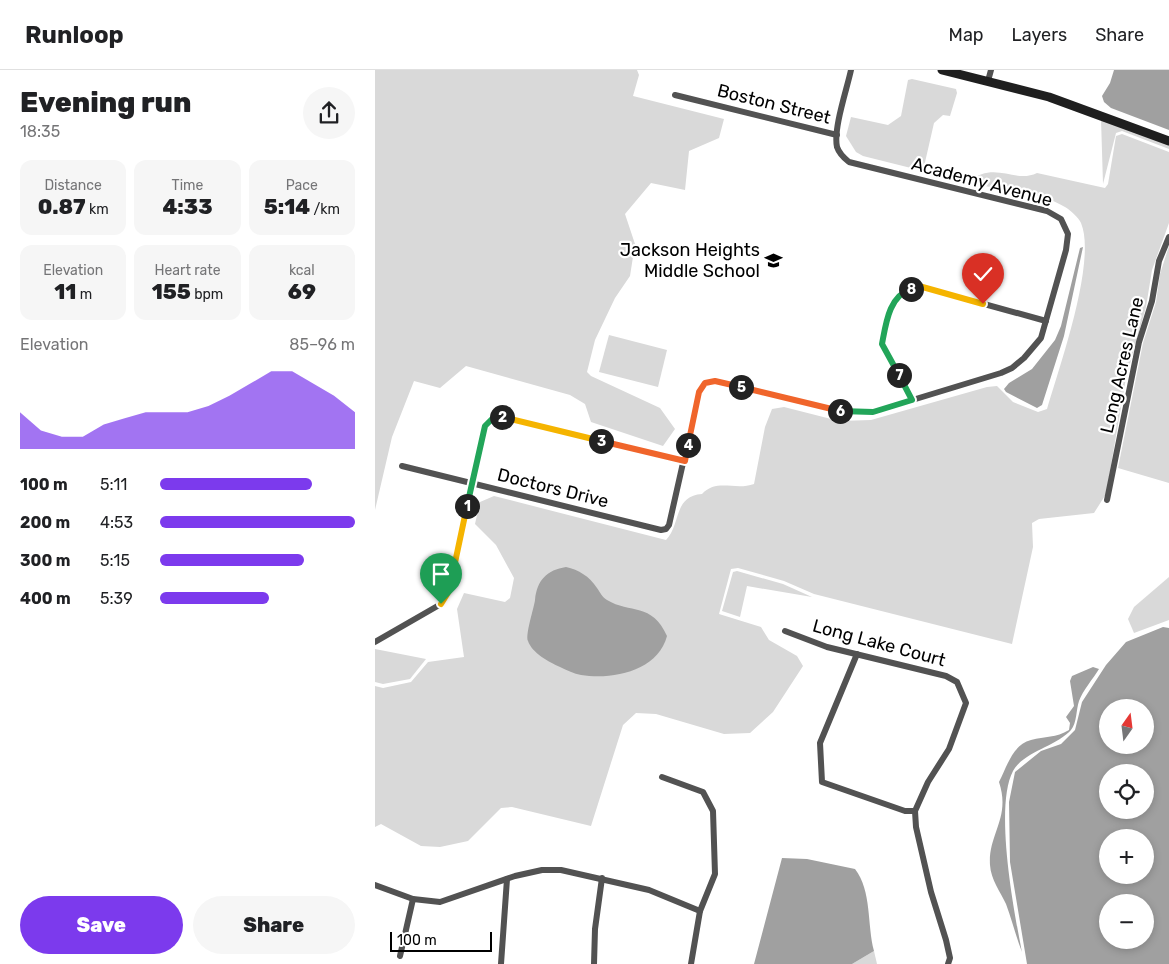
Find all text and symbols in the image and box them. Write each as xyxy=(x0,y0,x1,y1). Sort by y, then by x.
text: Runloop xyxy=(25,21,124,49)
text: Map xyxy=(949,24,984,46)
text: Layers xyxy=(1012,24,1067,46)
text: Share xyxy=(1095,24,1144,46)
street label: Boston Street xyxy=(715,79,833,129)
text: Evening run xyxy=(20,86,191,119)
button: share xyxy=(303,87,355,139)
text: 18:35 xyxy=(20,122,60,141)
street label: Academy Avenue xyxy=(909,153,1055,211)
text: Distance xyxy=(44,177,102,194)
text: Time xyxy=(172,177,203,194)
text: Pace xyxy=(286,177,318,194)
text: 0.87 xyxy=(38,194,86,219)
text: 4:33 xyxy=(162,194,213,219)
text: 5:14 xyxy=(264,194,310,219)
text: km xyxy=(86,201,109,218)
text: /km xyxy=(310,201,340,218)
place label: Jackson Heights Middle School xyxy=(620,239,760,282)
school or university icon: Jackson Heights Middle School xyxy=(764,250,784,270)
pin xyxy=(962,253,1004,304)
icon: check xyxy=(969,260,997,288)
text: Elevation xyxy=(43,262,103,279)
text: Heart rate xyxy=(155,262,220,279)
text: kcal xyxy=(289,262,315,279)
pin: 8 xyxy=(899,276,923,302)
text: 11 xyxy=(54,279,76,304)
text: 155 xyxy=(152,279,191,304)
text: 69 xyxy=(288,279,316,304)
text: 8 xyxy=(907,281,916,298)
text: m xyxy=(76,286,92,303)
text: bpm xyxy=(191,286,223,303)
street label: Long Acres Lane xyxy=(1096,295,1148,435)
text: Elevation xyxy=(20,335,89,354)
text: 85–96 m xyxy=(289,335,355,354)
pin: 7 xyxy=(887,362,911,388)
text: 7 xyxy=(895,367,904,384)
pin: 5 xyxy=(729,374,753,400)
text: 5 xyxy=(737,379,746,396)
pin: 6 xyxy=(827,398,853,424)
text: 6 xyxy=(836,403,845,420)
pin: 2 xyxy=(489,404,515,430)
text: 2 xyxy=(498,409,507,426)
pin: 3 xyxy=(589,428,613,454)
pin: 4 xyxy=(675,432,701,458)
text: 3 xyxy=(597,433,606,450)
text: 4 xyxy=(684,437,693,454)
street label: Doctors Drive xyxy=(495,464,611,512)
text: 100 m xyxy=(20,475,68,494)
text: 5:11 xyxy=(100,475,127,494)
pin: 1 xyxy=(455,494,479,518)
text: 1 xyxy=(464,498,471,515)
text: 200 m xyxy=(20,513,70,532)
text: 4:53 xyxy=(100,513,133,532)
text: 300 m xyxy=(20,551,70,570)
text: 5:15 xyxy=(100,551,130,570)
pin xyxy=(420,553,462,604)
icon: arrive xyxy=(427,560,455,588)
text: 400 m xyxy=(20,589,71,608)
text: 5:39 xyxy=(100,589,133,608)
street label: Long Lake Court xyxy=(810,615,948,671)
north arrow xyxy=(1099,699,1154,754)
map controls xyxy=(1099,699,1154,949)
button: locate xyxy=(1099,764,1154,819)
button: + xyxy=(1099,829,1154,884)
button: − xyxy=(1099,894,1154,949)
button: Save xyxy=(20,896,183,954)
button: Share xyxy=(193,896,355,954)
scale bar xyxy=(390,929,493,952)
text: 100 m xyxy=(397,932,437,949)

